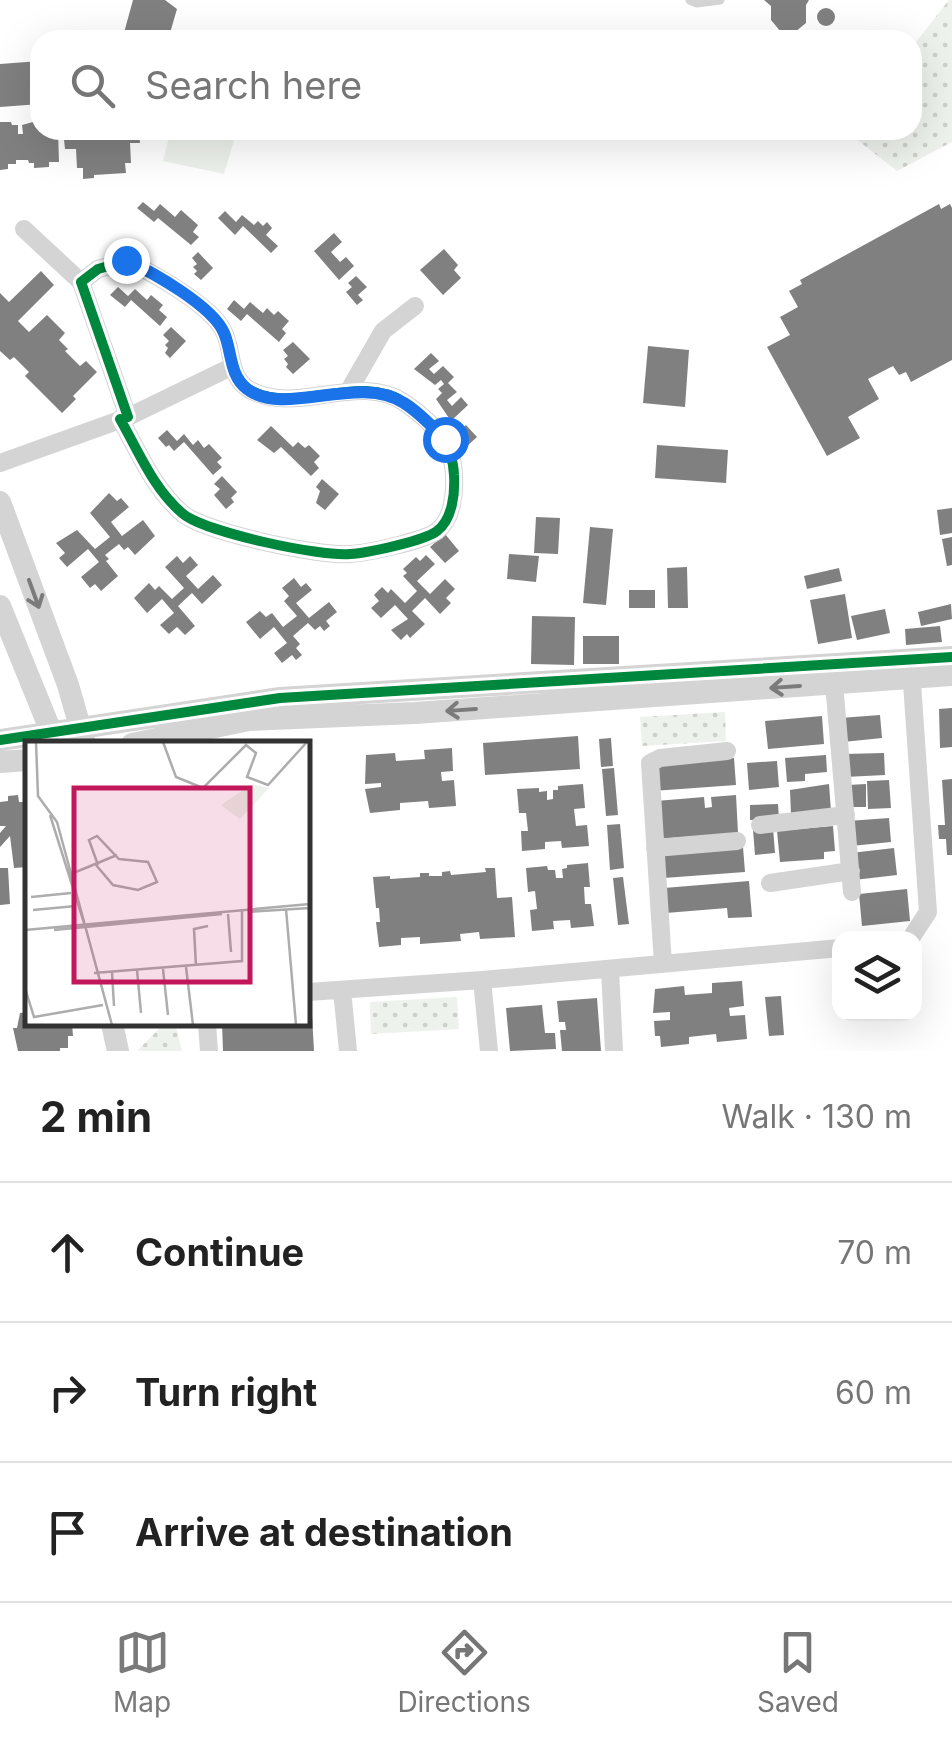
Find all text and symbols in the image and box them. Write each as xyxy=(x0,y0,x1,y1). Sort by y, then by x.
search box xyxy=(30,30,922,140)
icon: search xyxy=(65,58,120,113)
text: Search here xyxy=(145,62,362,108)
route end xyxy=(104,238,150,284)
route start xyxy=(423,417,469,463)
one-way arrow xyxy=(26,577,44,608)
one-way arrow xyxy=(769,678,801,697)
one-way arrow xyxy=(445,700,477,719)
inset map xyxy=(25,741,310,1026)
map controls xyxy=(832,931,922,1021)
button: layers xyxy=(832,931,922,1021)
text: 2 min xyxy=(40,1091,152,1142)
text: Walk · 130 m xyxy=(722,1097,912,1136)
icon: ahead xyxy=(40,1225,95,1280)
text: Continue xyxy=(135,1229,304,1275)
text: 70 m xyxy=(837,1233,912,1272)
icon: right xyxy=(40,1365,95,1420)
text: Turn right xyxy=(135,1369,317,1415)
text: 60 m xyxy=(835,1373,912,1412)
icon: arrive xyxy=(40,1505,95,1560)
text: Arrive at destination xyxy=(135,1509,513,1555)
tab: Map xyxy=(113,1625,171,1719)
tab: Directions xyxy=(397,1625,531,1719)
tab: Saved xyxy=(757,1625,839,1719)

